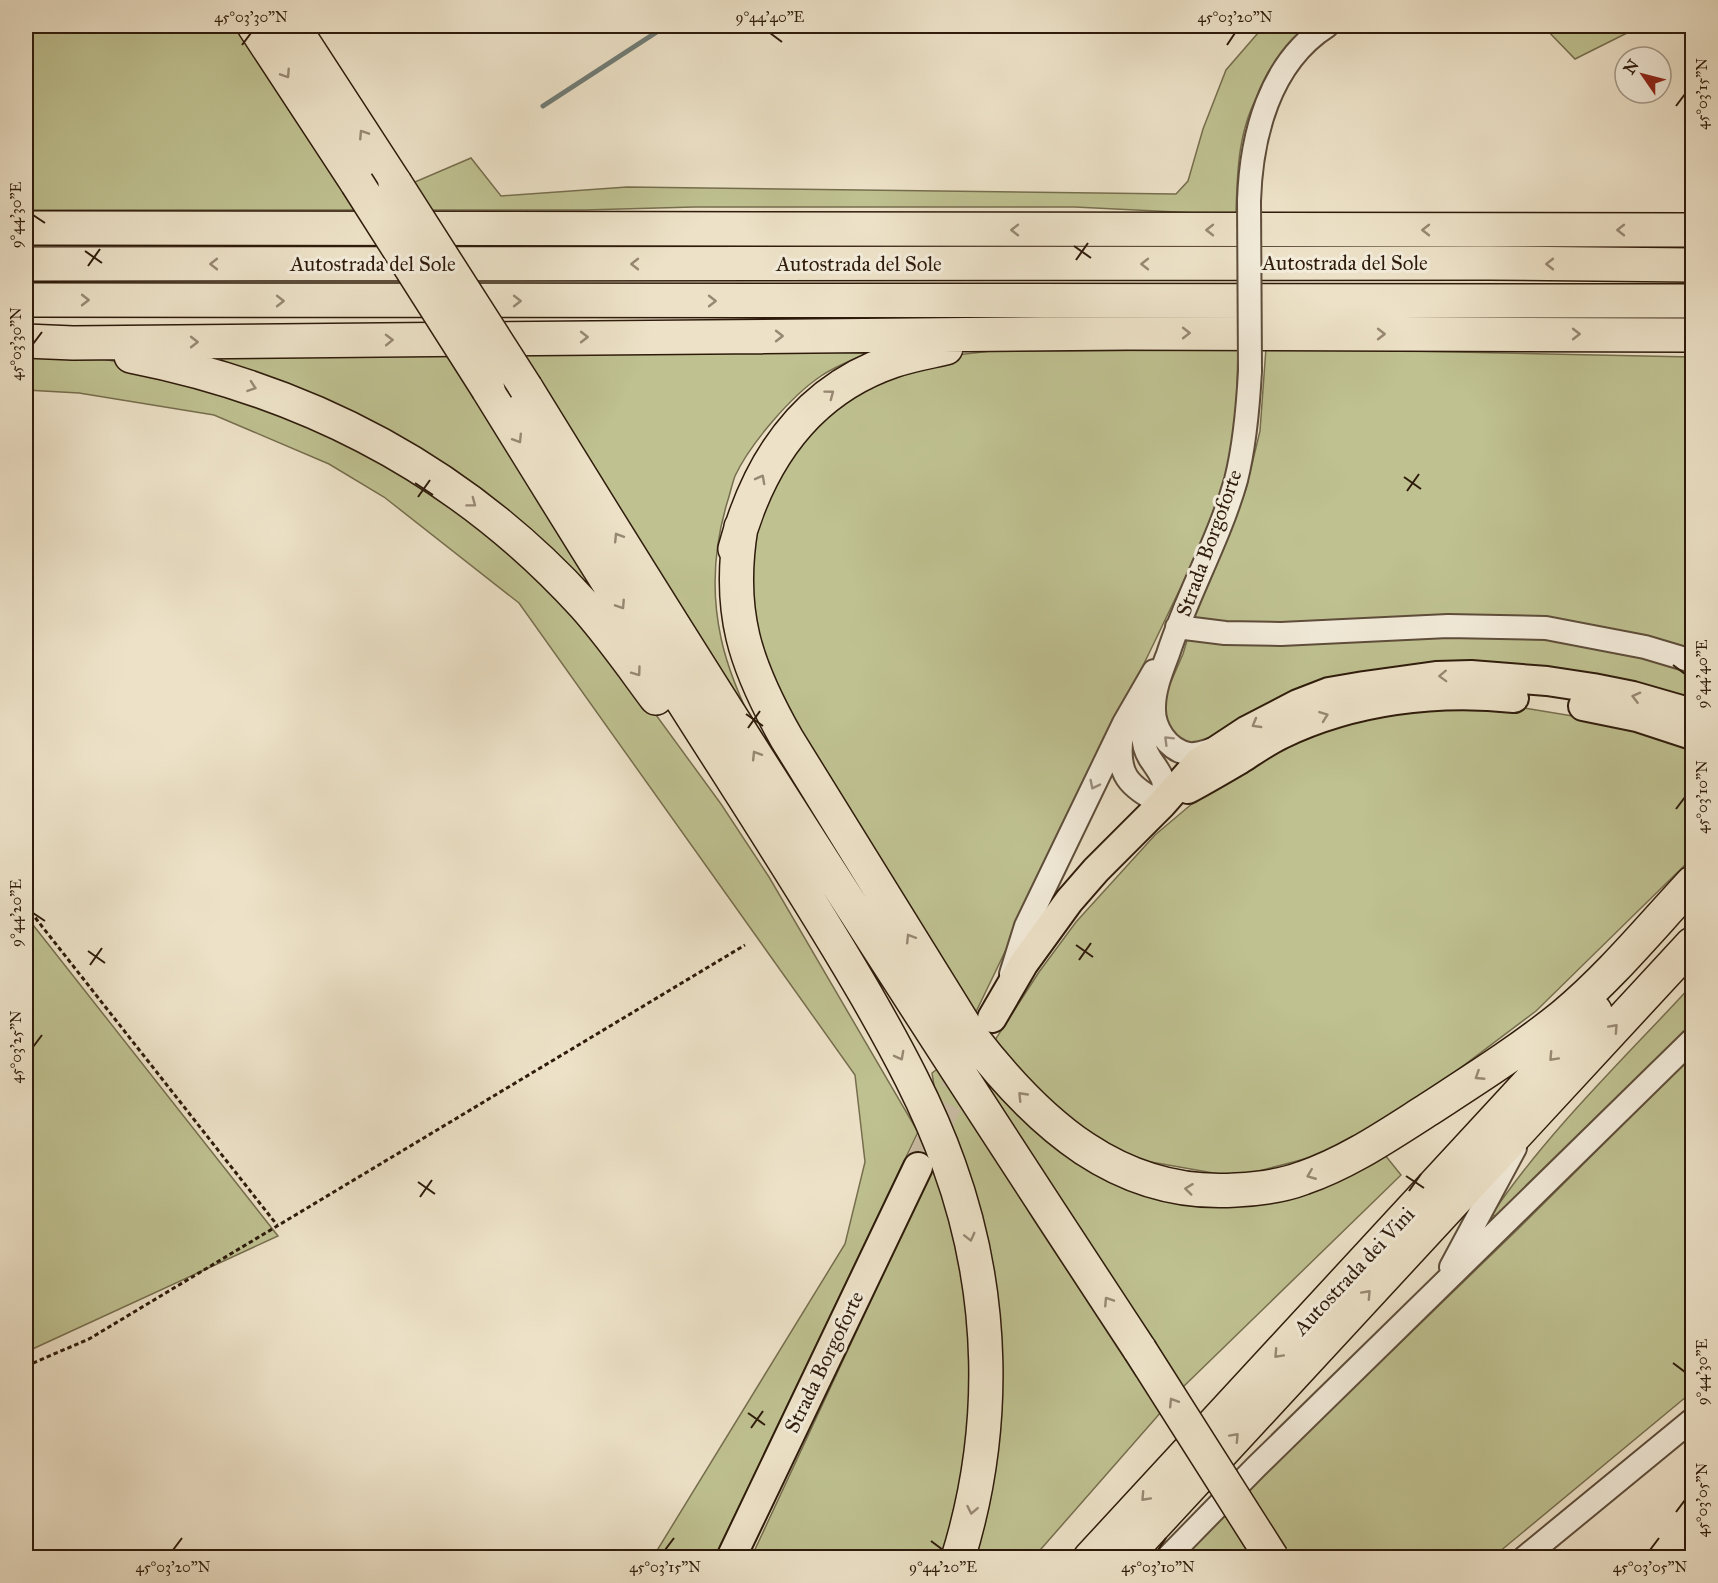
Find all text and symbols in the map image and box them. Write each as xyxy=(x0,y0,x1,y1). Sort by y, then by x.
text: 45°03'30"N xyxy=(214,8,288,26)
text: 9°44'40"E xyxy=(736,8,805,26)
text: 45°03'20"N xyxy=(1197,8,1273,26)
north arrow xyxy=(1613,45,1673,105)
text: N xyxy=(1619,55,1643,78)
text: 45°03'15"N xyxy=(1693,58,1711,130)
one-way arrow xyxy=(279,68,290,79)
one-way arrow xyxy=(359,130,371,140)
text: 9°44'30"E xyxy=(7,182,25,248)
one-way arrow xyxy=(1010,224,1019,236)
one-way arrow xyxy=(1205,224,1214,236)
one-way arrow xyxy=(1421,224,1430,236)
one-way arrow xyxy=(1616,224,1625,236)
street label: Autostrada del Sole xyxy=(1261,250,1428,276)
street label: Autostrada del Sole xyxy=(289,251,456,277)
street label: Autostrada del Sole xyxy=(775,251,942,277)
one-way arrow xyxy=(1546,257,1555,270)
one-way arrow xyxy=(209,258,218,270)
one-way arrow xyxy=(631,258,640,270)
one-way arrow xyxy=(1141,258,1150,270)
one-way arrow xyxy=(80,294,89,306)
one-way arrow xyxy=(275,295,284,307)
one-way arrow xyxy=(512,295,521,307)
one-way arrow xyxy=(707,295,716,307)
text: 45°03'30"N xyxy=(7,307,25,381)
one-way arrow xyxy=(1181,327,1190,339)
one-way arrow xyxy=(1376,328,1385,340)
one-way arrow xyxy=(1571,328,1580,340)
one-way arrow xyxy=(775,330,784,342)
one-way arrow xyxy=(580,331,589,343)
one-way arrow xyxy=(385,334,394,347)
one-way arrow xyxy=(190,336,199,348)
one-way arrow xyxy=(246,380,257,393)
one-way arrow xyxy=(823,390,834,401)
one-way arrow xyxy=(511,433,523,443)
street label: Strada Borgoforte xyxy=(1170,466,1248,620)
one-way arrow xyxy=(754,474,765,485)
one-way arrow xyxy=(465,495,476,506)
one-way arrow xyxy=(613,533,625,543)
one-way arrow xyxy=(613,599,625,609)
text: 9°44'40"E xyxy=(1693,639,1711,708)
one-way arrow xyxy=(630,665,641,676)
one-way arrow xyxy=(1439,670,1448,682)
one-way arrow xyxy=(1632,691,1642,704)
one-way arrow xyxy=(1318,711,1329,724)
one-way arrow xyxy=(1252,717,1262,729)
one-way arrow xyxy=(1164,737,1175,747)
one-way arrow xyxy=(751,751,763,761)
text: 45°03'10"N xyxy=(1693,760,1711,834)
one-way arrow xyxy=(1090,779,1101,790)
text: 9°44'20"E xyxy=(7,879,25,947)
one-way arrow xyxy=(905,934,917,944)
text: 45°03'25"N xyxy=(7,1010,25,1084)
one-way arrow xyxy=(1607,1025,1618,1035)
one-way arrow xyxy=(893,1050,904,1060)
one-way arrow xyxy=(1549,1050,1560,1060)
one-way arrow xyxy=(1474,1069,1485,1080)
one-way arrow xyxy=(1019,1092,1030,1103)
one-way arrow xyxy=(1306,1168,1317,1180)
one-way arrow xyxy=(1184,1183,1194,1196)
street label: Autostrada dei Vini xyxy=(1287,1201,1420,1341)
one-way arrow xyxy=(963,1232,976,1242)
street label: Strada Borgoforte xyxy=(778,1287,870,1437)
one-way arrow xyxy=(1360,1290,1371,1301)
one-way arrow xyxy=(1104,1297,1115,1308)
text: 9°44'30"E xyxy=(1693,1339,1711,1405)
one-way arrow xyxy=(1274,1347,1285,1358)
one-way arrow xyxy=(1168,1398,1180,1408)
one-way arrow xyxy=(1228,1434,1239,1444)
text: 45°03'05"N xyxy=(1693,1462,1711,1537)
one-way arrow xyxy=(1141,1490,1152,1501)
one-way arrow xyxy=(966,1504,979,1514)
text: 45°03'20"N xyxy=(135,1558,211,1576)
text: 45°03'15"N xyxy=(629,1558,701,1576)
text: 9°44'20"E xyxy=(909,1558,977,1576)
text: 45°03'10"N xyxy=(1121,1558,1195,1576)
text: 45°03'05"N xyxy=(1613,1558,1688,1576)

